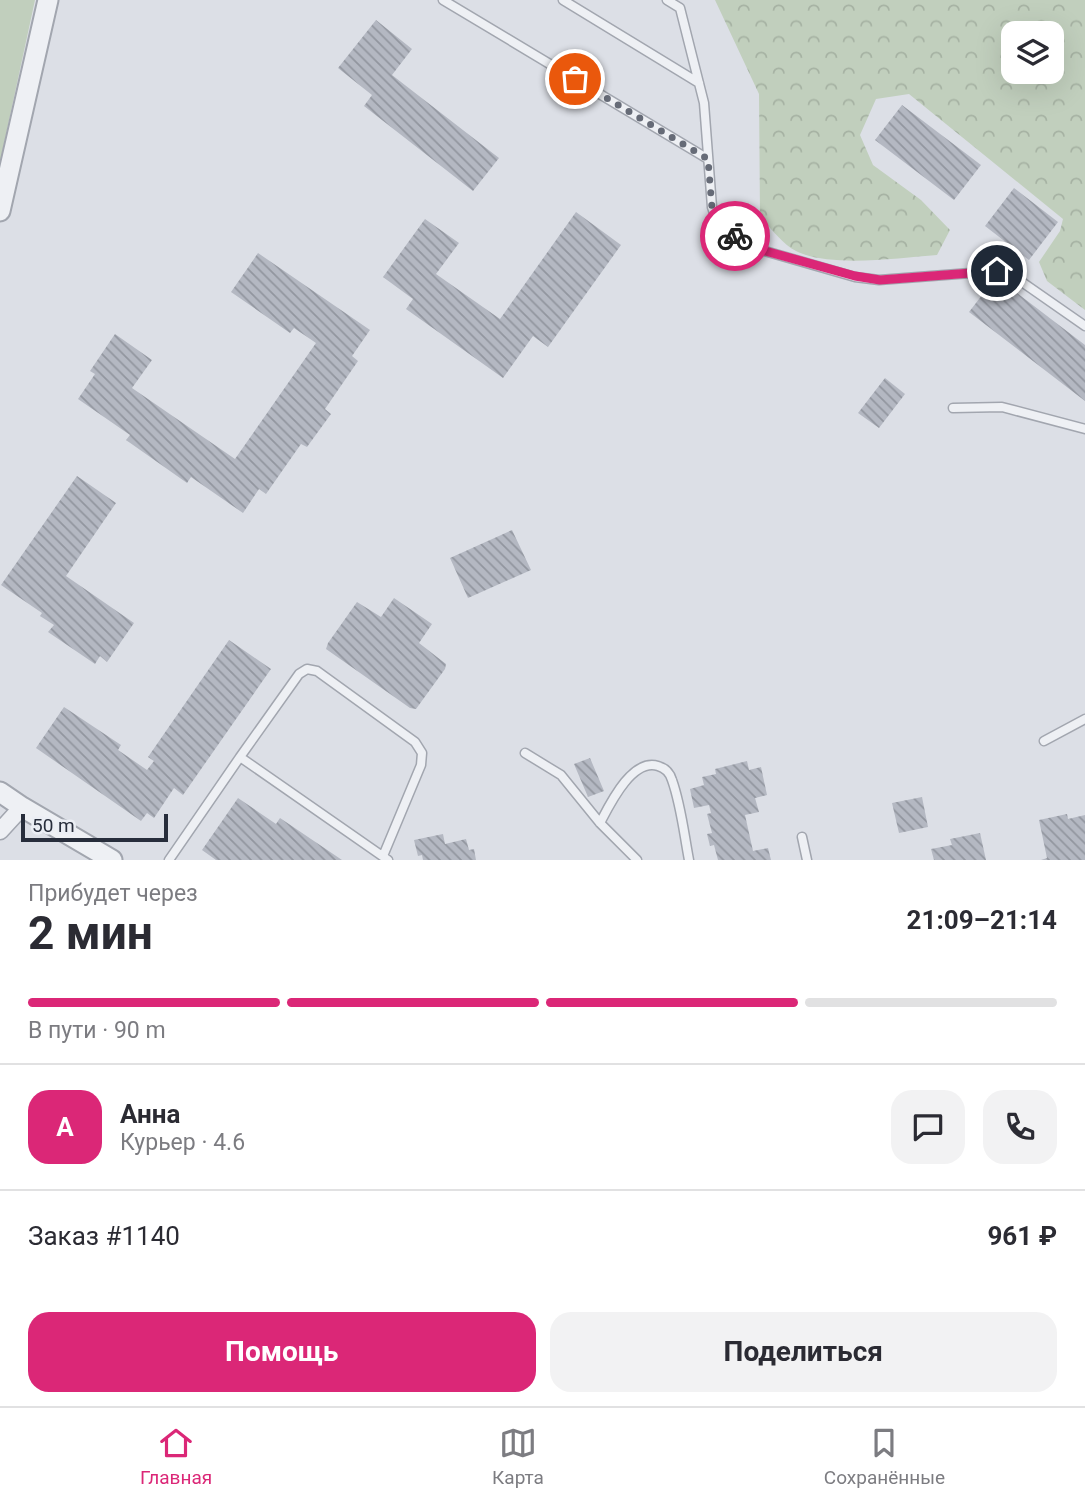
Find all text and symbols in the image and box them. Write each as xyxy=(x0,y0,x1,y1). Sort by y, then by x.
map controls xyxy=(1001,21,1064,84)
button: layers xyxy=(1001,21,1064,84)
pin xyxy=(545,49,605,109)
icon: bag xyxy=(556,60,594,98)
courier xyxy=(700,201,770,271)
icon: bike xyxy=(716,217,754,255)
pin xyxy=(967,241,1027,301)
icon: home xyxy=(978,252,1016,290)
scale bar xyxy=(21,811,168,843)
text: 50 m xyxy=(32,814,75,837)
text: Прибудет через xyxy=(28,880,198,907)
text: 21:09–21:14 xyxy=(907,905,1057,935)
text: 2 мин xyxy=(28,906,153,960)
text: В пути · 90 m xyxy=(28,1017,166,1044)
button: chat xyxy=(891,1090,965,1164)
button: phone xyxy=(983,1090,1057,1164)
text: Анна xyxy=(120,1099,180,1129)
text: А xyxy=(56,1112,74,1142)
text: Курьер · 4.6 xyxy=(120,1129,245,1156)
text: Заказ #1140 xyxy=(28,1221,180,1251)
text: 961 ₽ xyxy=(987,1221,1057,1251)
button: Помощь xyxy=(28,1312,536,1392)
button: Поделиться xyxy=(550,1312,1057,1392)
tab: Главная xyxy=(140,1424,212,1489)
tab: Карта xyxy=(492,1424,544,1489)
tab: Сохранённые xyxy=(824,1424,945,1489)

